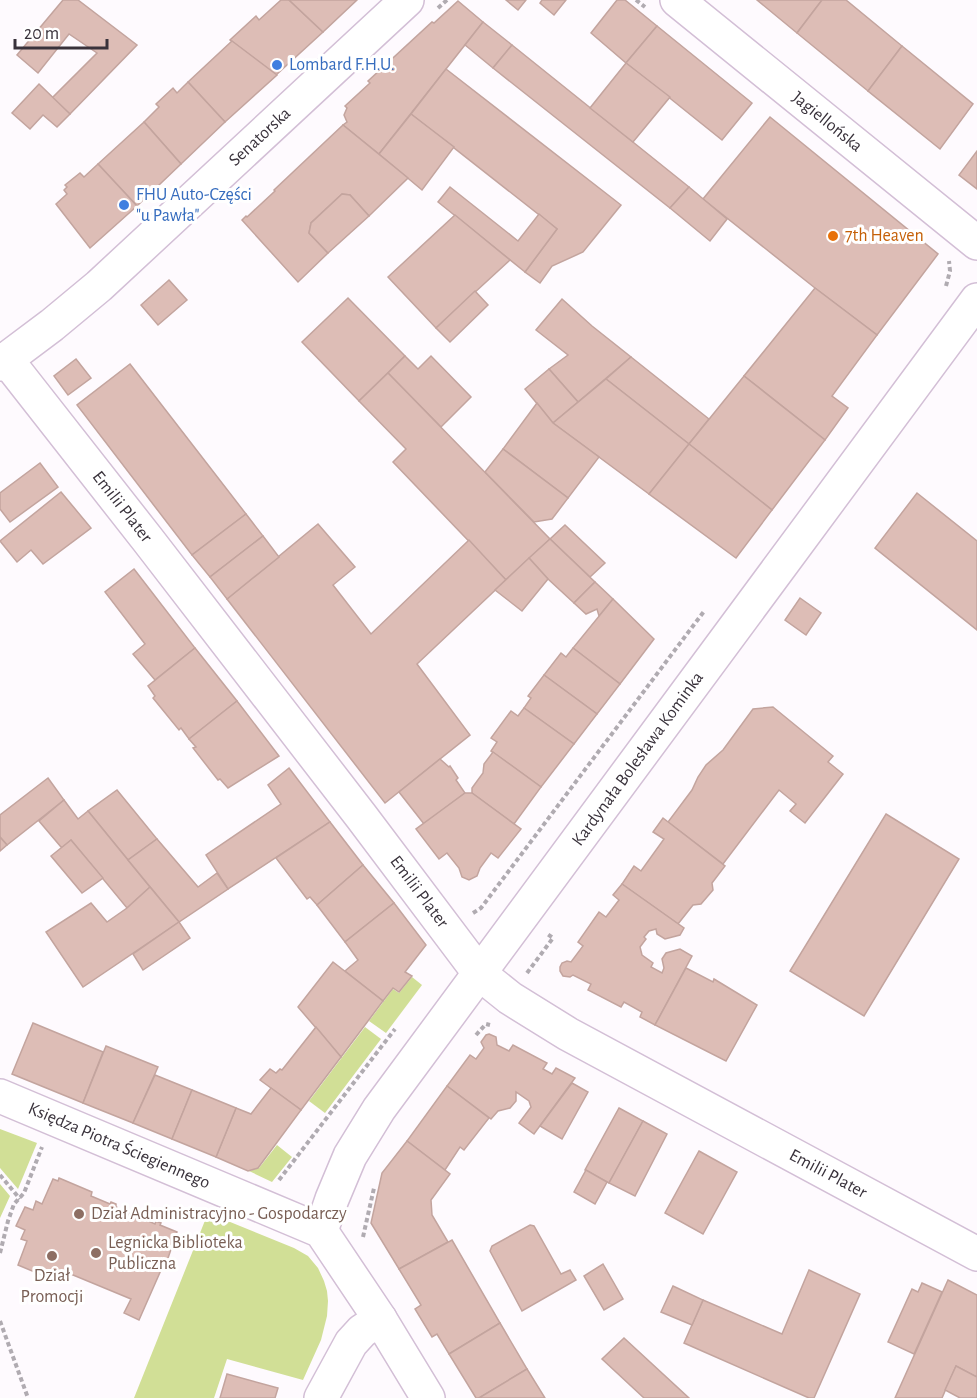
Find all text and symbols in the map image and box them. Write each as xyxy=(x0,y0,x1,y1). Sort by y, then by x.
scale bar xyxy=(15,12,106,50)
text: 20 m xyxy=(24,25,59,43)
place label: Lombard F.H.U. xyxy=(289,56,395,74)
marker: Lombard F.H.U. xyxy=(270,58,284,72)
street label: Jagiellońska xyxy=(788,88,866,156)
street label: Senatorska xyxy=(226,104,294,170)
place label: FHU Auto-Części "u Pawła" xyxy=(136,186,252,225)
marker: FHU Auto-Części "u Pawła" xyxy=(117,198,131,212)
place label: 7th Heaven xyxy=(845,227,924,245)
marker: 7th Heaven xyxy=(826,229,840,243)
street label: Emilii Plater xyxy=(89,468,155,546)
street label: Kardynała Bolesława Kominka xyxy=(569,669,707,849)
street label: Emilii Plater xyxy=(386,853,452,932)
street label: Księdza Piotra Ściegiennego xyxy=(26,1097,214,1193)
street label: Emilii Plater xyxy=(786,1146,870,1202)
place label: Dział Administracyjno - Gospodarczy xyxy=(91,1205,347,1223)
marker: Dział Administracyjno - Gospodarczy xyxy=(72,1207,86,1221)
place label: Legnicka Biblioteka Publiczna xyxy=(108,1234,243,1273)
marker: Legnicka Biblioteka Publiczna xyxy=(89,1246,103,1260)
marker: Dział Promocji xyxy=(45,1249,59,1263)
place label: Dział Promocji xyxy=(21,1267,83,1306)

